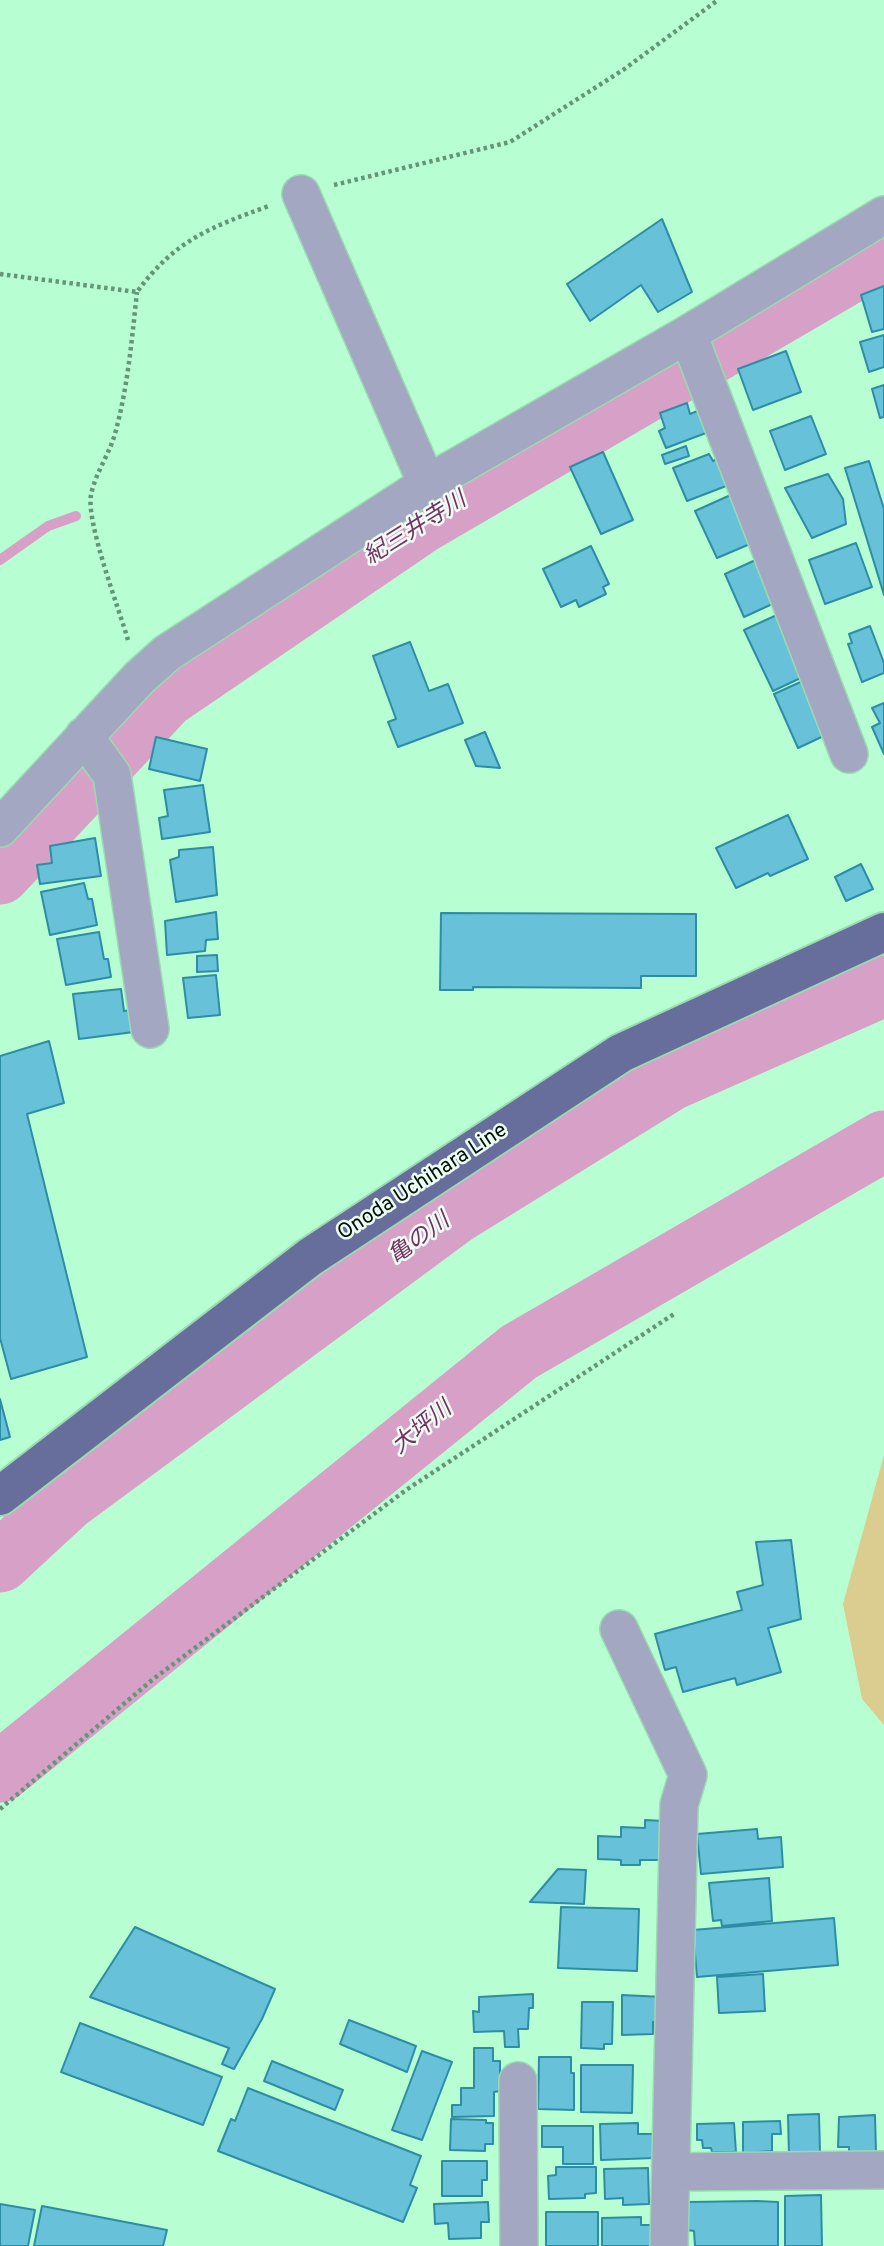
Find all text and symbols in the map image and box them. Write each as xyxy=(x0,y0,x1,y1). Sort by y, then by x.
water label: 紀三井寺川 xyxy=(360,488,472,572)
street label: Onoda Uchihara Line xyxy=(334,1119,512,1247)
water label: 亀の川 xyxy=(384,1209,456,1271)
water label: 大坪川 xyxy=(388,1397,458,1461)

